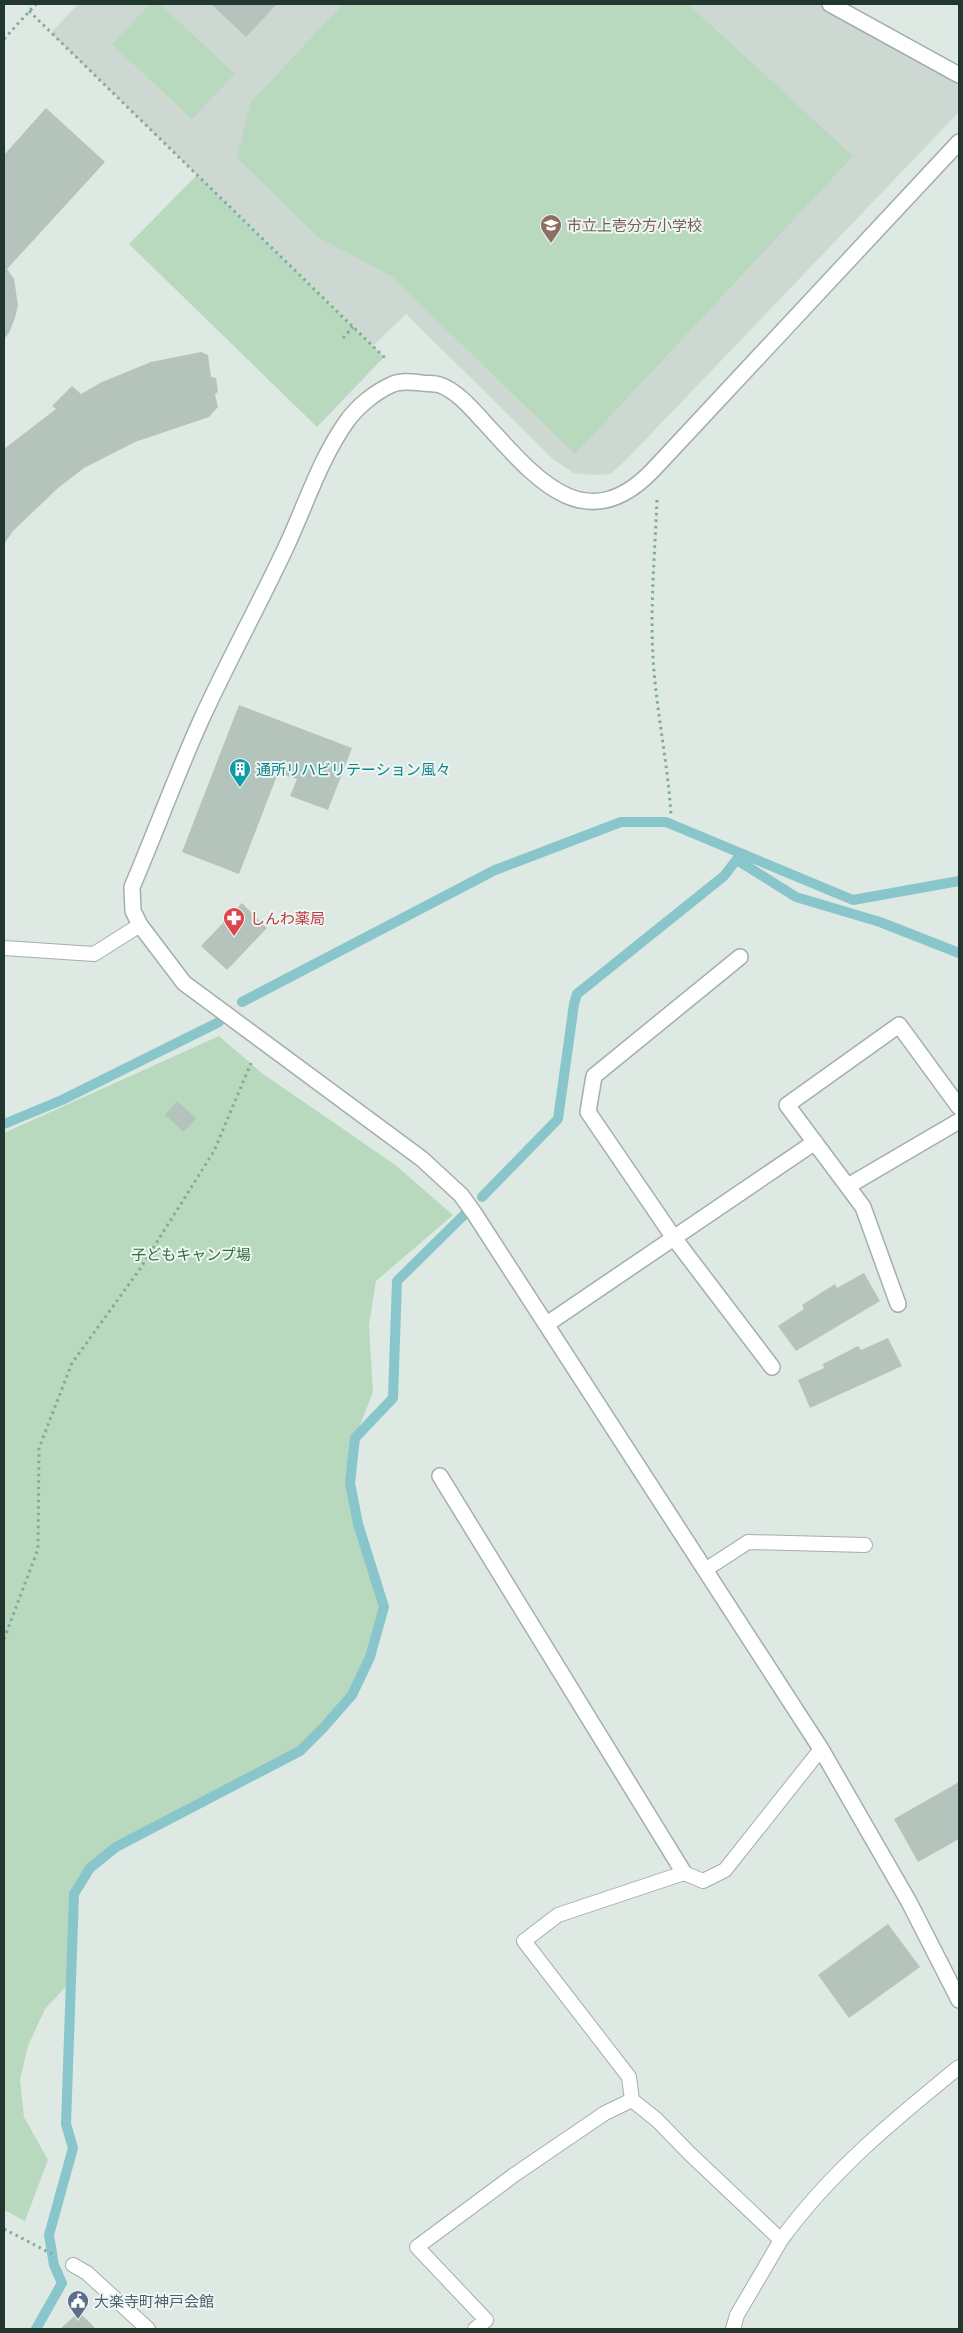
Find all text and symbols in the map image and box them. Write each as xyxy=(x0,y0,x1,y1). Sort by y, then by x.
school or university icon: 市立上壱分方小学校 xyxy=(539,213,563,244)
place label: 市立上壱分方小学校 xyxy=(567,215,702,235)
building icon: 通所リハビリテーション風々 xyxy=(228,757,252,788)
place label: 通所リハビリテーション風々 xyxy=(256,759,451,779)
pharmacy icon: しんわ薬局 xyxy=(222,906,246,937)
place label: しんわ薬局 xyxy=(250,908,325,928)
park label: 子どもキャンプ場 xyxy=(131,1244,251,1264)
public building icon: 大楽寺町神戸会館 xyxy=(66,2289,90,2320)
place label: 大楽寺町神戸会館 xyxy=(94,2291,214,2311)

